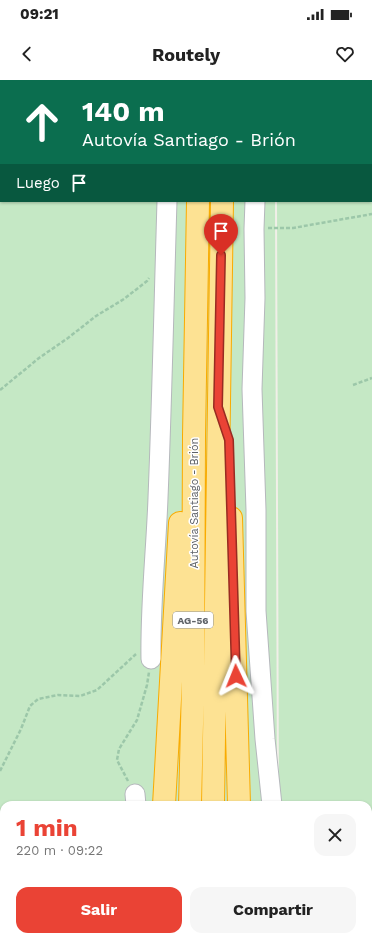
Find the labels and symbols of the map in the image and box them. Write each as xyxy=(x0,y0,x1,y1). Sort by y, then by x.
pin xyxy=(204,214,238,255)
street label: Autovía Santiago - Brión xyxy=(188,438,201,568)
road number: AG-56 xyxy=(173,612,213,628)
position arrow xyxy=(215,655,257,697)

